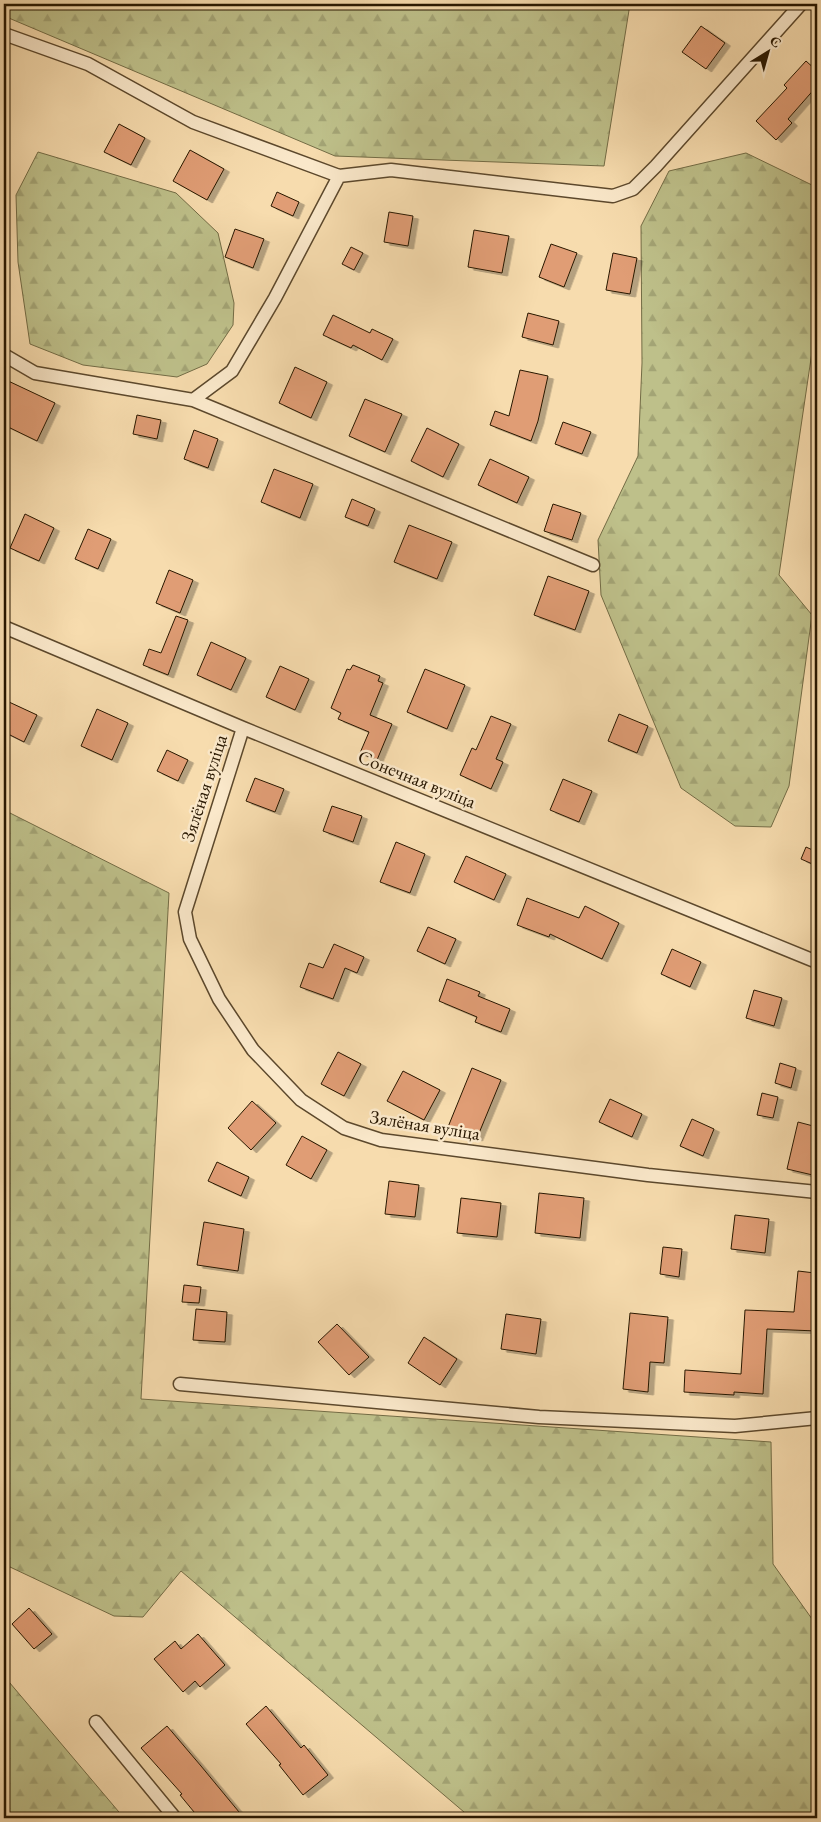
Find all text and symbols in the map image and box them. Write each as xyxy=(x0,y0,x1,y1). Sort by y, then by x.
north arrow xyxy=(744,28,794,78)
text: С xyxy=(766,31,785,52)
street label: Зялёная вуліца xyxy=(175,731,233,845)
street label: Сонечная вуліца xyxy=(354,744,480,814)
street label: Зялёная вуліца xyxy=(368,1104,482,1146)

